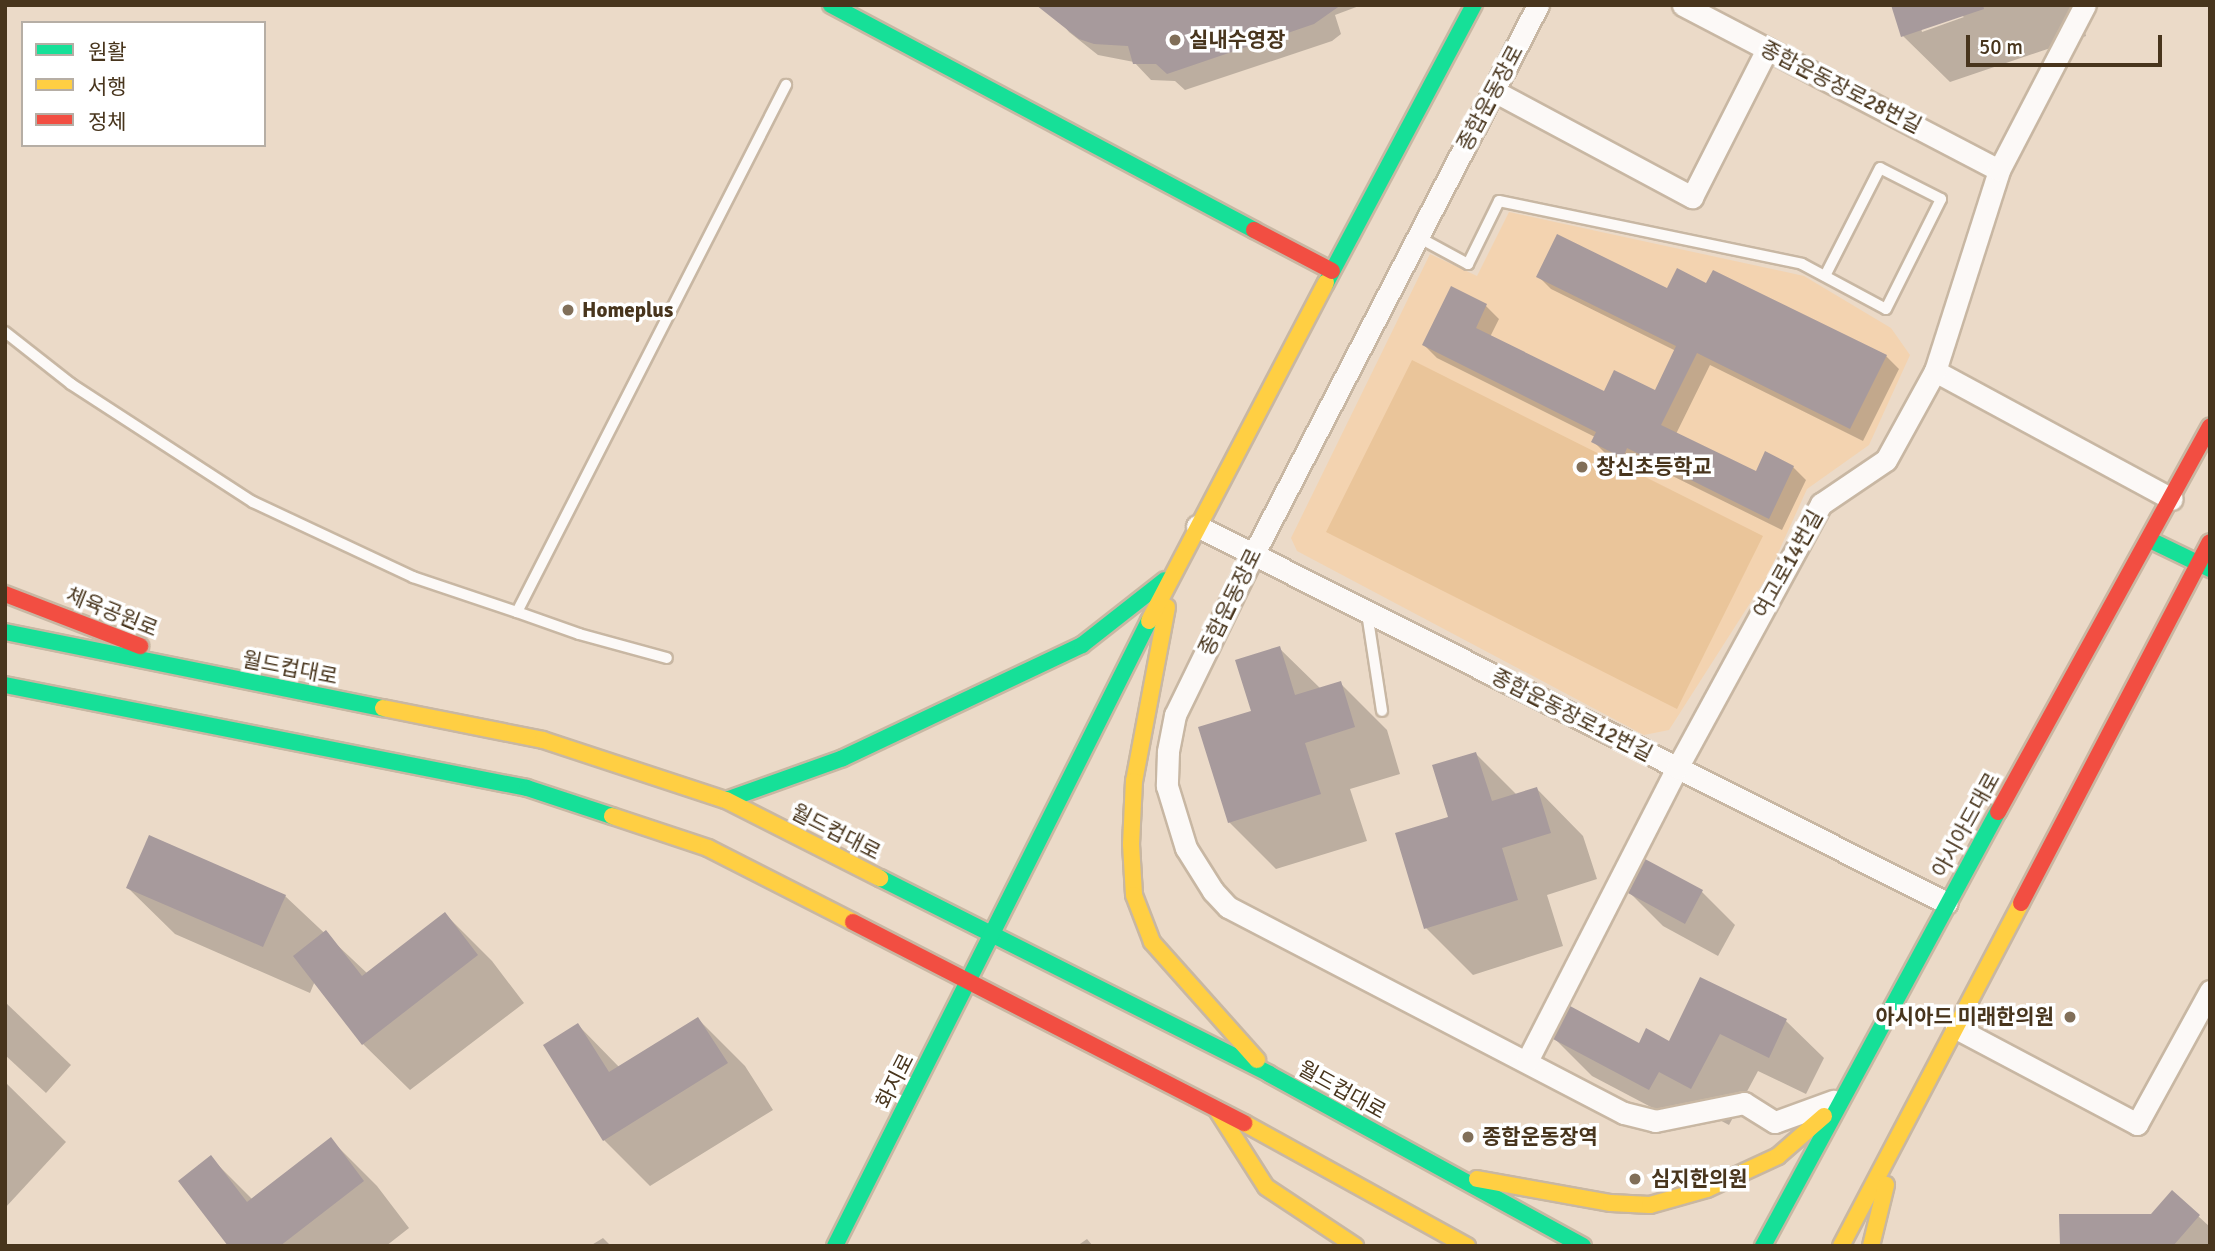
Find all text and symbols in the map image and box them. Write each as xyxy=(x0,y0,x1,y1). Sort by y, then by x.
legend xyxy=(21,21,266,147)
scale bar xyxy=(1970,21,2166,65)
place label: 실내수영장 xyxy=(1189,27,1286,53)
marker: 실내수영장 xyxy=(1167,32,1183,48)
text: 50 m xyxy=(1979,34,2023,60)
street label: 종합운동장로28번길 xyxy=(1756,36,1926,138)
text: 원활 xyxy=(88,39,127,65)
street label: 종합운동장로 xyxy=(1452,41,1528,155)
text: 서행 xyxy=(88,74,127,100)
text: 정체 xyxy=(88,109,127,135)
place label: Homeplus xyxy=(582,297,673,323)
marker: Homeplus xyxy=(560,302,576,318)
place label: 창신초등학교 xyxy=(1596,454,1712,480)
marker: 창신초등학교 xyxy=(1574,459,1590,475)
street label: 여고로14번길 xyxy=(1748,506,1828,622)
street label: 종합운동장로 xyxy=(1193,544,1267,660)
street label: 체육공원로 xyxy=(62,582,162,642)
street label: 월드컵대로 xyxy=(240,646,340,690)
street label: 종합운동장로12번길 xyxy=(1487,664,1657,766)
street label: 아시아드대로 xyxy=(1927,768,2005,882)
street label: 월드컵대로 xyxy=(787,799,885,865)
place label: 아시아드 미래한의원 xyxy=(1876,1004,2054,1030)
marker: 아시아드 미래한의원 xyxy=(2060,1007,2080,1027)
street label: 화지로 xyxy=(871,1049,919,1113)
street label: 월드컵대로 xyxy=(1294,1056,1390,1124)
place label: 종합운동장역 xyxy=(1482,1124,1598,1150)
marker: 종합운동장역 xyxy=(1460,1129,1476,1145)
place label: 심지한의원 xyxy=(1651,1166,1748,1192)
marker: 심지한의원 xyxy=(1625,1169,1645,1189)

